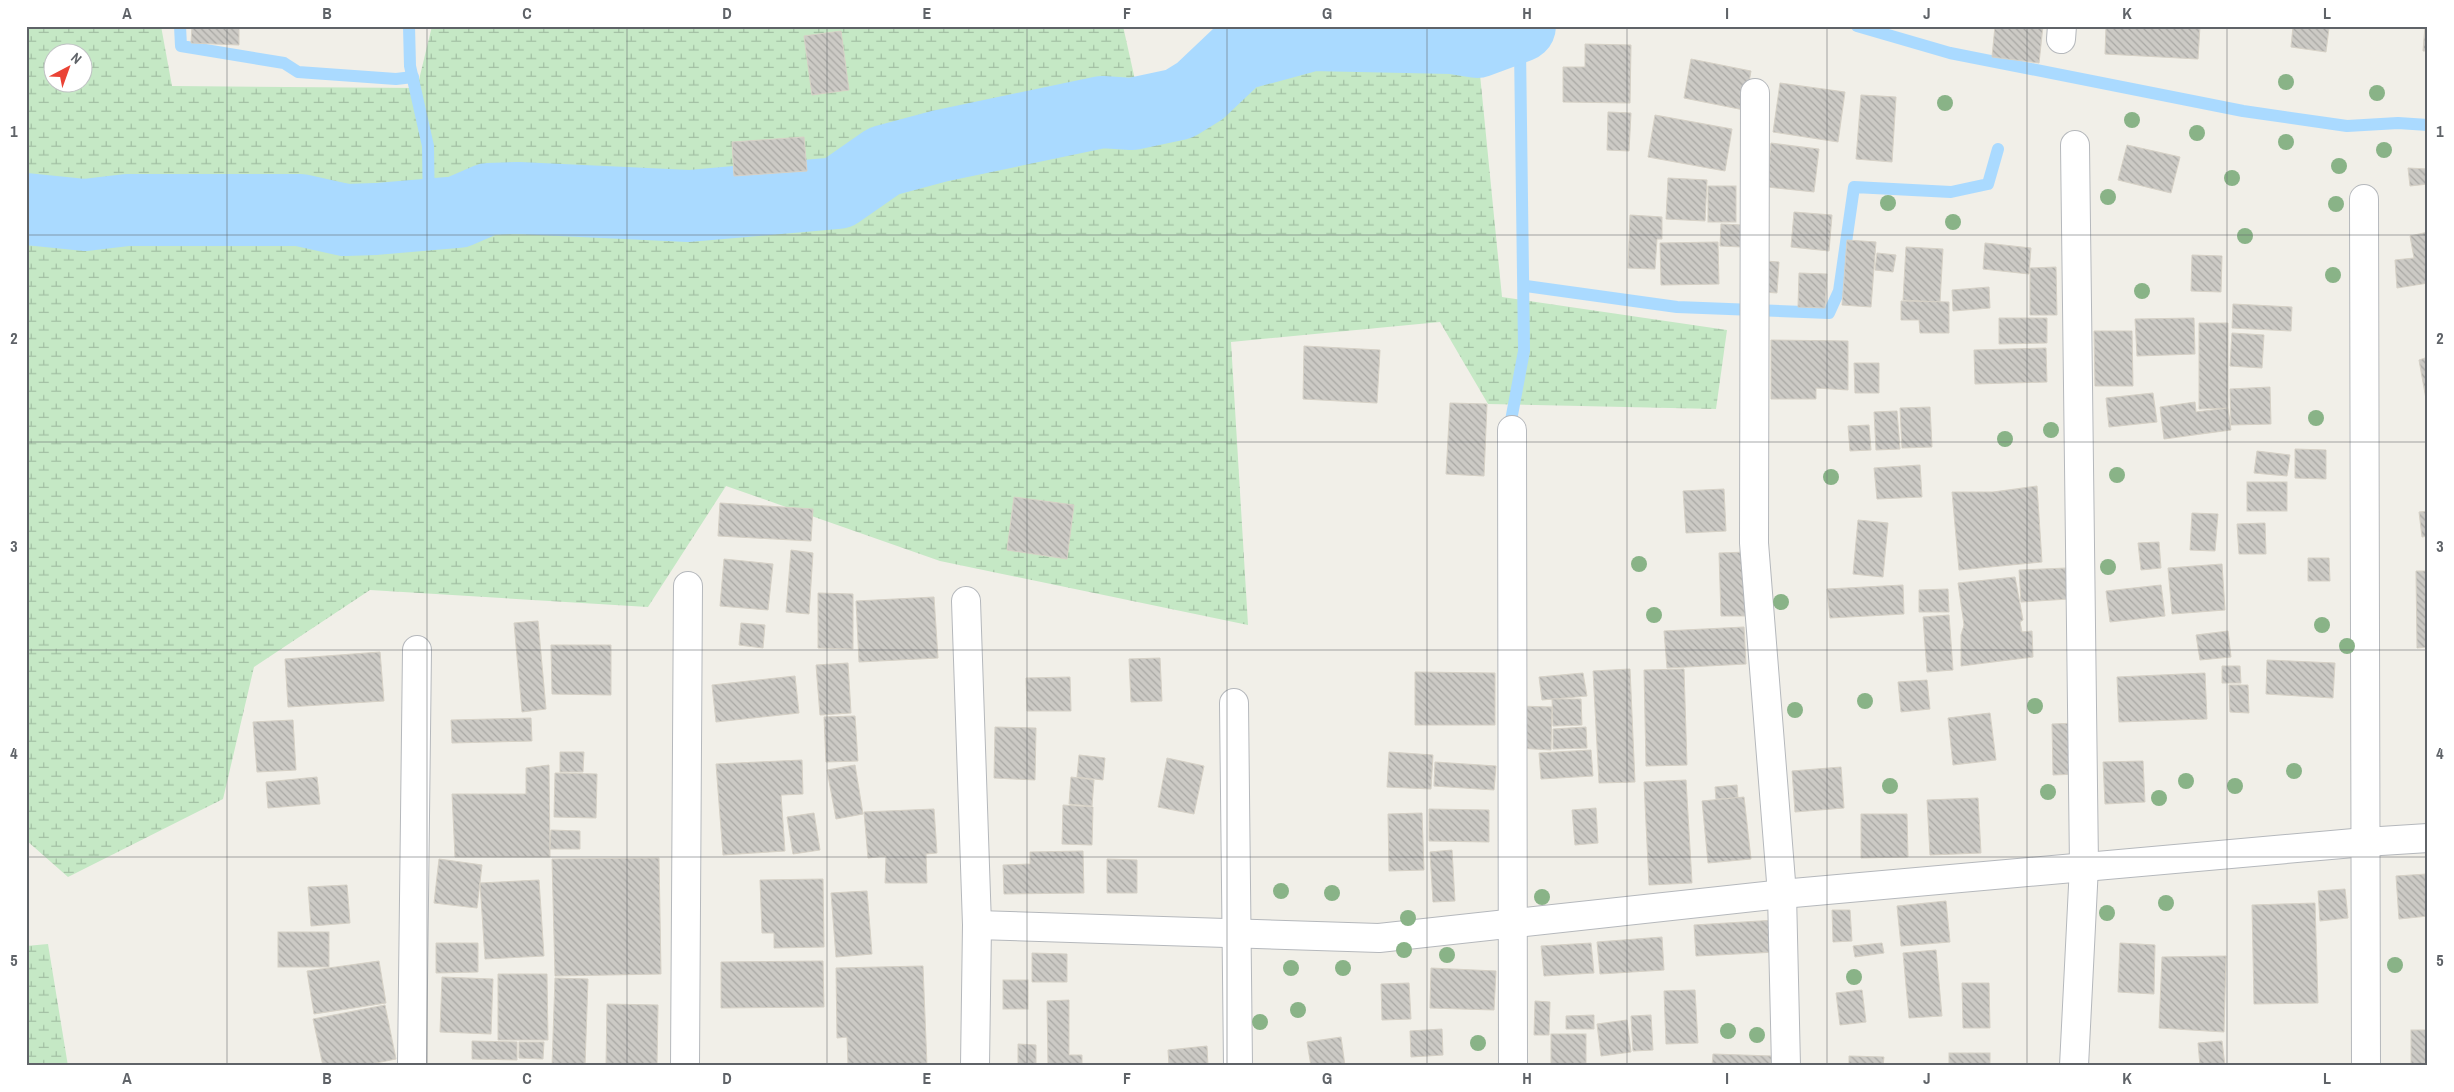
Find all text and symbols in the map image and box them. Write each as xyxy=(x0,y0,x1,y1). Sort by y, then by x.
text: A xyxy=(122,2,132,24)
text: B xyxy=(322,2,332,24)
text: C xyxy=(522,2,532,24)
text: D xyxy=(722,2,732,24)
text: E xyxy=(923,2,932,24)
text: F xyxy=(1123,2,1131,24)
text: G xyxy=(1322,2,1332,24)
text: H xyxy=(1522,2,1532,24)
text: I xyxy=(1725,2,1729,24)
text: J xyxy=(1923,2,1931,24)
text: K xyxy=(2122,2,2132,24)
text: L xyxy=(2323,2,2331,24)
north arrow xyxy=(42,42,92,92)
text: N xyxy=(67,49,86,68)
text: 1 xyxy=(10,120,18,142)
text: 1 xyxy=(2436,120,2444,142)
text: 2 xyxy=(10,327,18,349)
text: 2 xyxy=(2436,327,2444,349)
text: 3 xyxy=(10,535,18,557)
text: 3 xyxy=(2436,535,2444,557)
text: 4 xyxy=(10,742,18,764)
text: 4 xyxy=(2436,742,2444,764)
text: 5 xyxy=(10,949,18,971)
text: 5 xyxy=(2436,949,2444,971)
text: A xyxy=(122,1067,132,1089)
text: B xyxy=(322,1067,332,1089)
text: C xyxy=(522,1067,532,1089)
text: D xyxy=(722,1067,732,1089)
text: E xyxy=(923,1067,932,1089)
text: F xyxy=(1123,1067,1131,1089)
text: G xyxy=(1322,1067,1332,1089)
text: H xyxy=(1522,1067,1532,1089)
text: I xyxy=(1725,1067,1729,1089)
text: J xyxy=(1923,1067,1931,1089)
text: K xyxy=(2122,1067,2132,1089)
text: L xyxy=(2323,1067,2331,1089)

